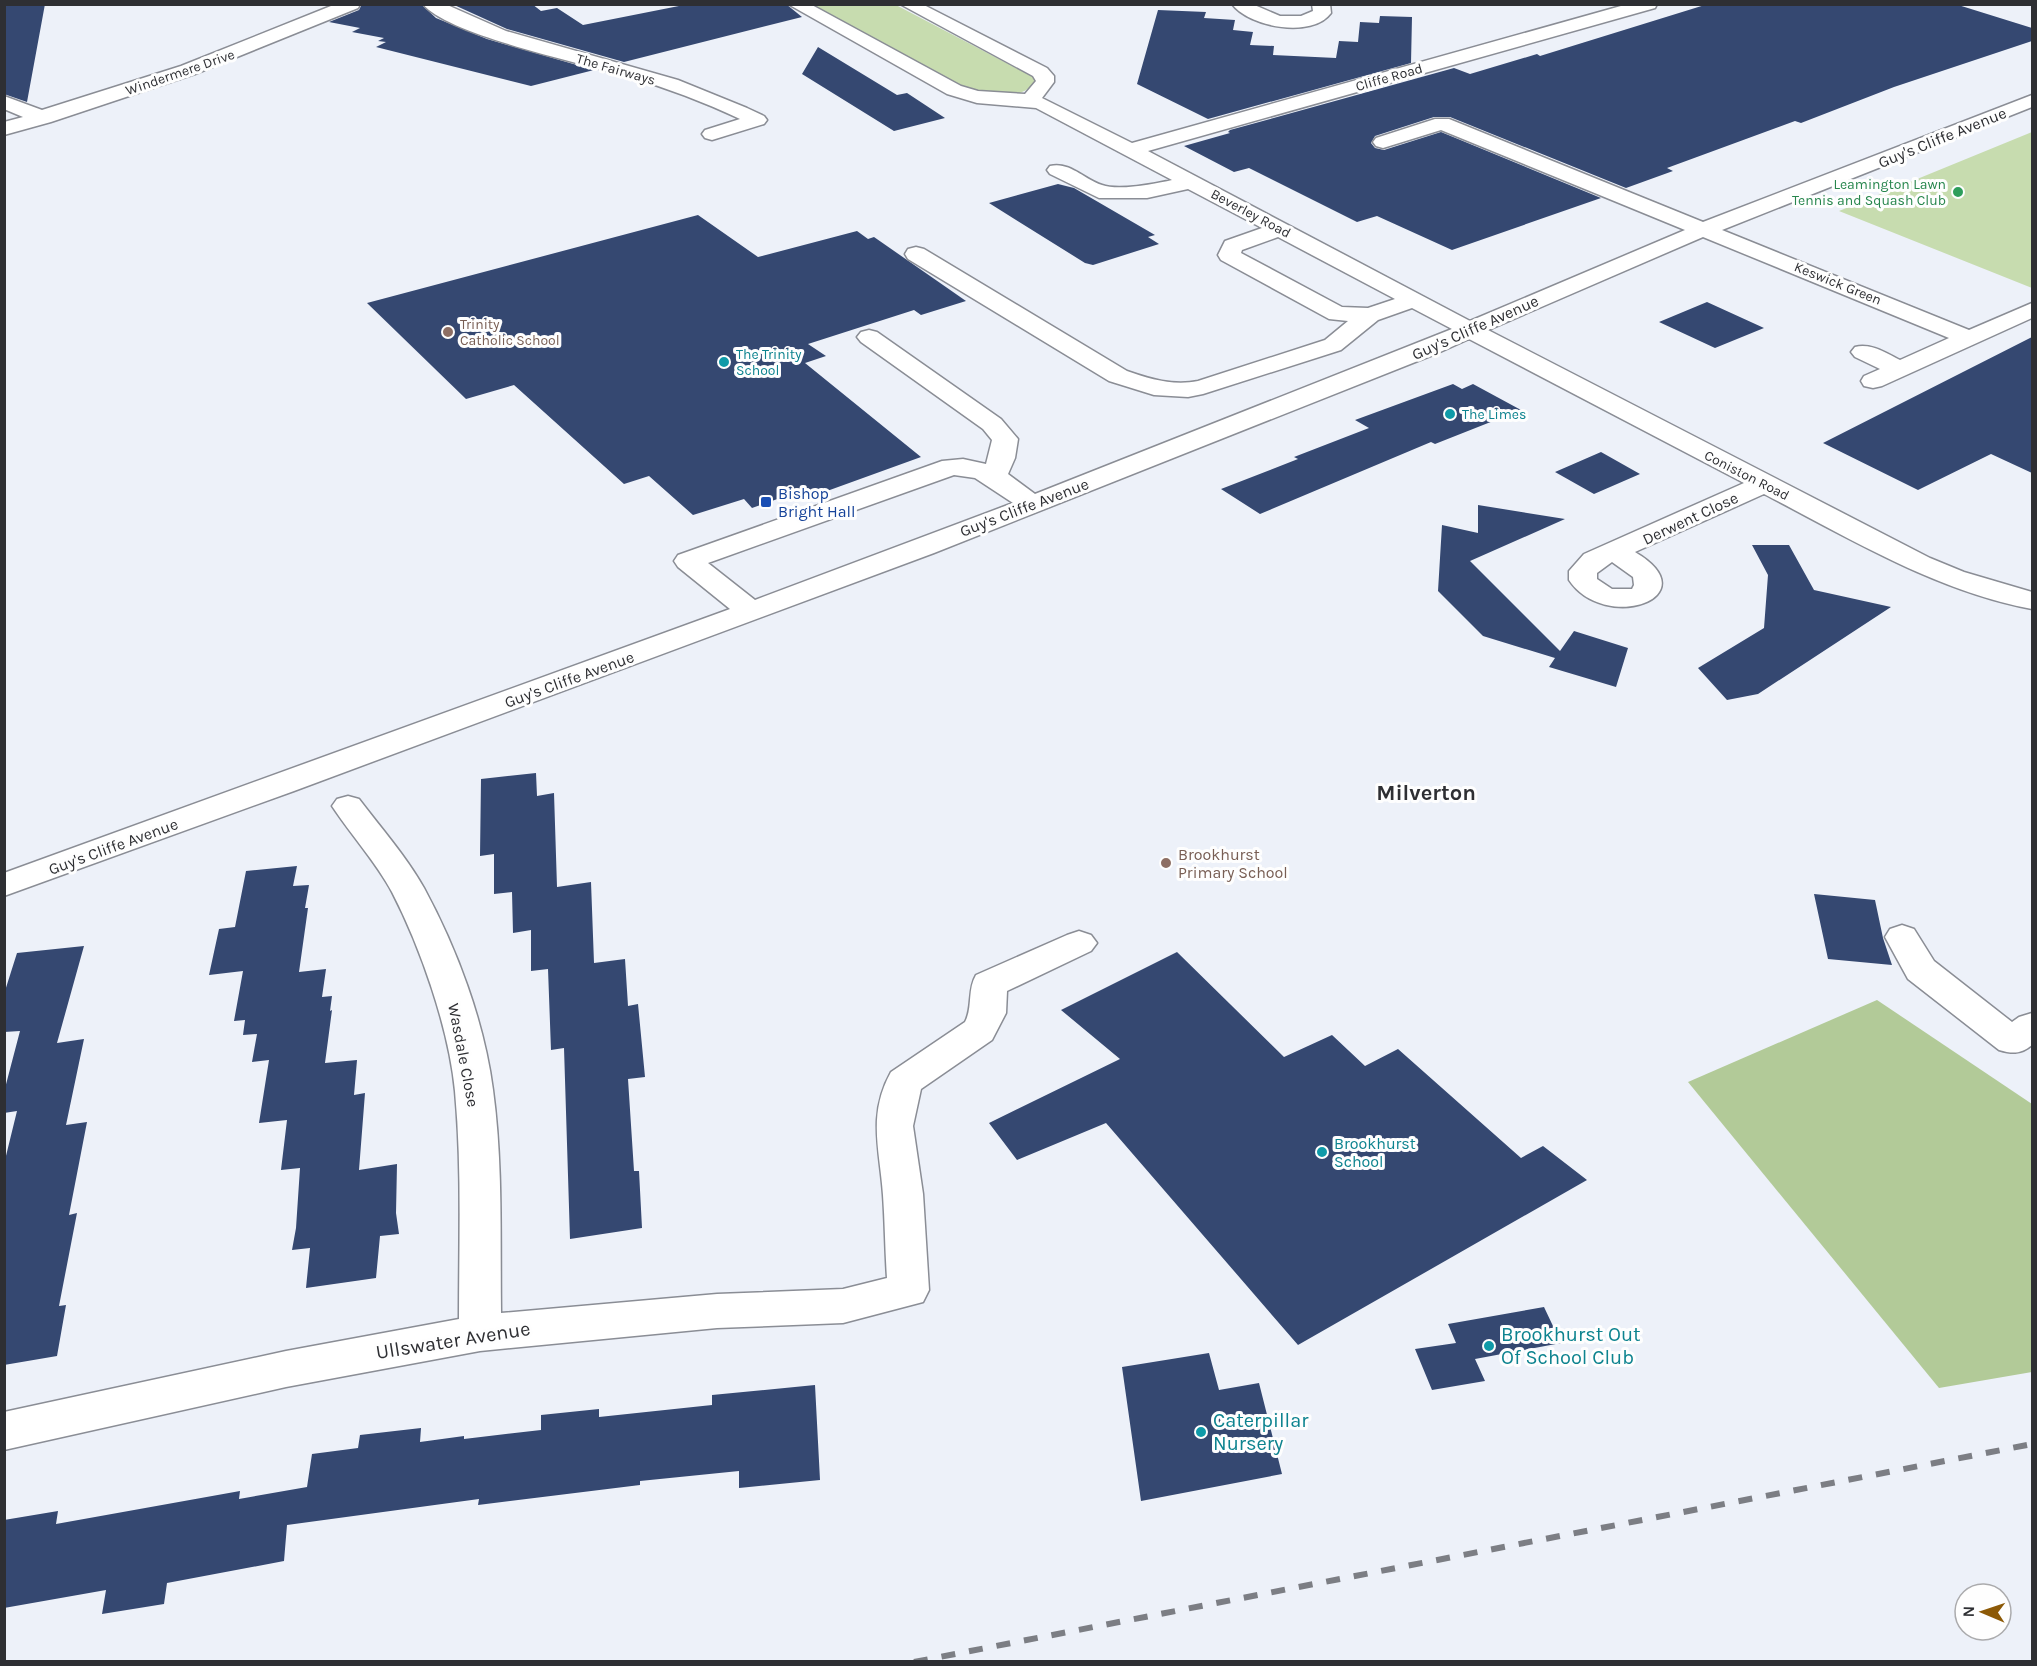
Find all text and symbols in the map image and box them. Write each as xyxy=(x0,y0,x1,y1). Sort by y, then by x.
street label: Windermere Drive xyxy=(123,46,237,99)
street label: The Fairways xyxy=(574,50,657,89)
street label: Cliffe Road xyxy=(1354,60,1425,95)
street label: Guy's Cliffe Avenue xyxy=(1875,103,2009,172)
place label: Leamington Lawn Tennis and Squash Club xyxy=(1792,176,1946,209)
street label: Beverley Road xyxy=(1208,185,1294,242)
marker: Leamington Lawn Tennis and Squash Club xyxy=(1951,185,1965,199)
street label: Keswick Green xyxy=(1792,258,1884,309)
street label: Guy's Cliffe Avenue xyxy=(1409,291,1541,364)
place label: Trinity Catholic School xyxy=(460,316,560,349)
marker: Trinity Catholic School xyxy=(441,325,455,339)
place label: The Trinity School xyxy=(736,346,802,379)
marker: The Trinity School xyxy=(717,355,731,369)
place label: The Limes xyxy=(1462,406,1526,423)
marker: The Limes xyxy=(1443,407,1457,421)
street label: Coniston Road xyxy=(1701,447,1792,504)
street label: Guy's Cliffe Avenue xyxy=(957,474,1091,541)
place label: Bishop Bright Hall xyxy=(778,484,855,521)
street label: Derwent Close xyxy=(1639,488,1741,549)
marker: Bishop Bright Hall xyxy=(759,495,773,509)
street label: Guy's Cliffe Avenue xyxy=(502,647,637,712)
district label: Milverton xyxy=(1376,780,1476,806)
street label: Guy's Cliffe Avenue xyxy=(46,814,181,879)
place label: Brookhurst Primary School xyxy=(1178,845,1288,882)
marker: Brookhurst Primary School xyxy=(1159,856,1173,870)
street label: Wasdale Close xyxy=(444,1002,483,1109)
place label: Brookhurst School xyxy=(1334,1134,1416,1171)
marker: Brookhurst School xyxy=(1315,1145,1329,1159)
street label: Ullswater Avenue xyxy=(374,1317,532,1364)
place label: Brookhurst Out Of School Club xyxy=(1501,1323,1641,1369)
marker: Brookhurst Out Of School Club xyxy=(1482,1339,1496,1353)
place label: Caterpillar Nursery xyxy=(1213,1409,1309,1455)
marker: Caterpillar Nursery xyxy=(1194,1425,1208,1439)
north arrow xyxy=(1953,1582,2013,1642)
text: N xyxy=(1959,1605,1978,1618)

